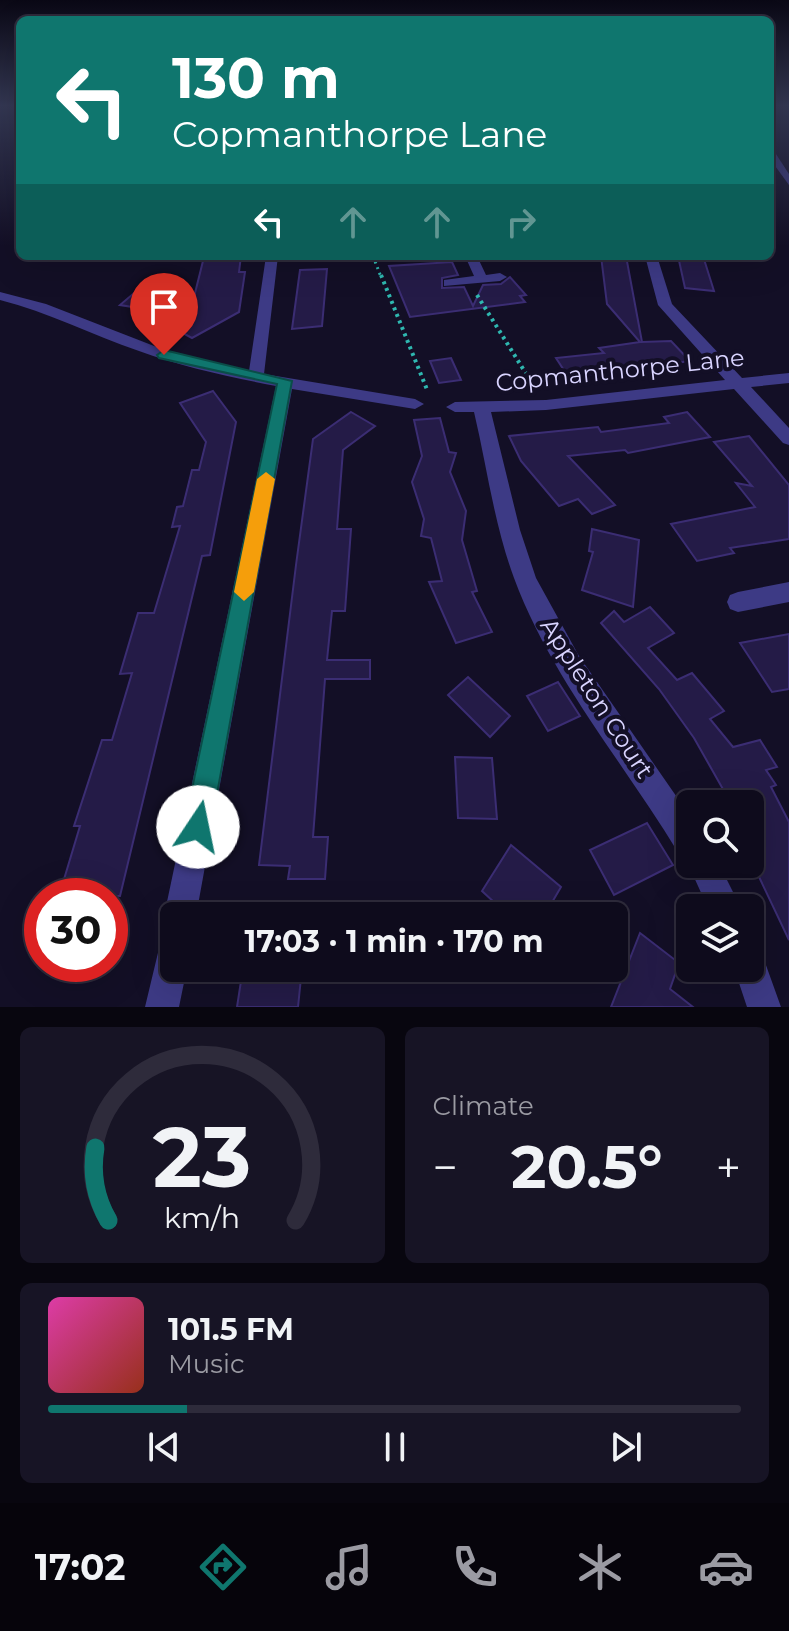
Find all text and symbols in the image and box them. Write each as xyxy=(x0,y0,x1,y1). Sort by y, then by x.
text: 130 m xyxy=(172,44,340,112)
icon: left xyxy=(40,48,144,152)
text: Copmanthorpe Lane xyxy=(172,112,547,156)
icon: left xyxy=(247,200,291,244)
icon: ahead xyxy=(331,200,375,244)
icon: ahead xyxy=(415,200,459,244)
icon: right xyxy=(499,200,543,244)
pin xyxy=(130,273,198,355)
icon: arrive xyxy=(142,285,186,329)
street label: Copmanthorpe Lane xyxy=(494,343,746,397)
street label: Appleton Court xyxy=(534,613,660,784)
position arrow xyxy=(156,785,240,869)
map controls xyxy=(676,790,764,982)
button: search xyxy=(676,790,764,878)
speed limit sign: 30 xyxy=(24,878,128,982)
button: layers xyxy=(676,894,764,982)
text: 17:03 · 1 min · 170 m xyxy=(244,923,544,960)
text: Climate xyxy=(433,1090,534,1122)
text: 23 xyxy=(153,1106,251,1208)
text: 20.5° xyxy=(511,1130,662,1203)
text: − xyxy=(433,1140,458,1194)
text: + xyxy=(716,1140,741,1194)
text: km/h xyxy=(164,1200,240,1235)
text: 101.5 FM xyxy=(168,1311,294,1348)
text: Music xyxy=(168,1348,245,1380)
icon: previous xyxy=(142,1425,186,1469)
icon: pause xyxy=(373,1425,417,1469)
icon: next xyxy=(604,1425,648,1469)
icon: directions xyxy=(195,1539,251,1595)
icon: music xyxy=(321,1539,377,1595)
icon: phone xyxy=(447,1539,503,1595)
icon: climate xyxy=(572,1539,628,1595)
icon: car xyxy=(698,1539,754,1595)
text: 17:02 xyxy=(35,1545,126,1589)

